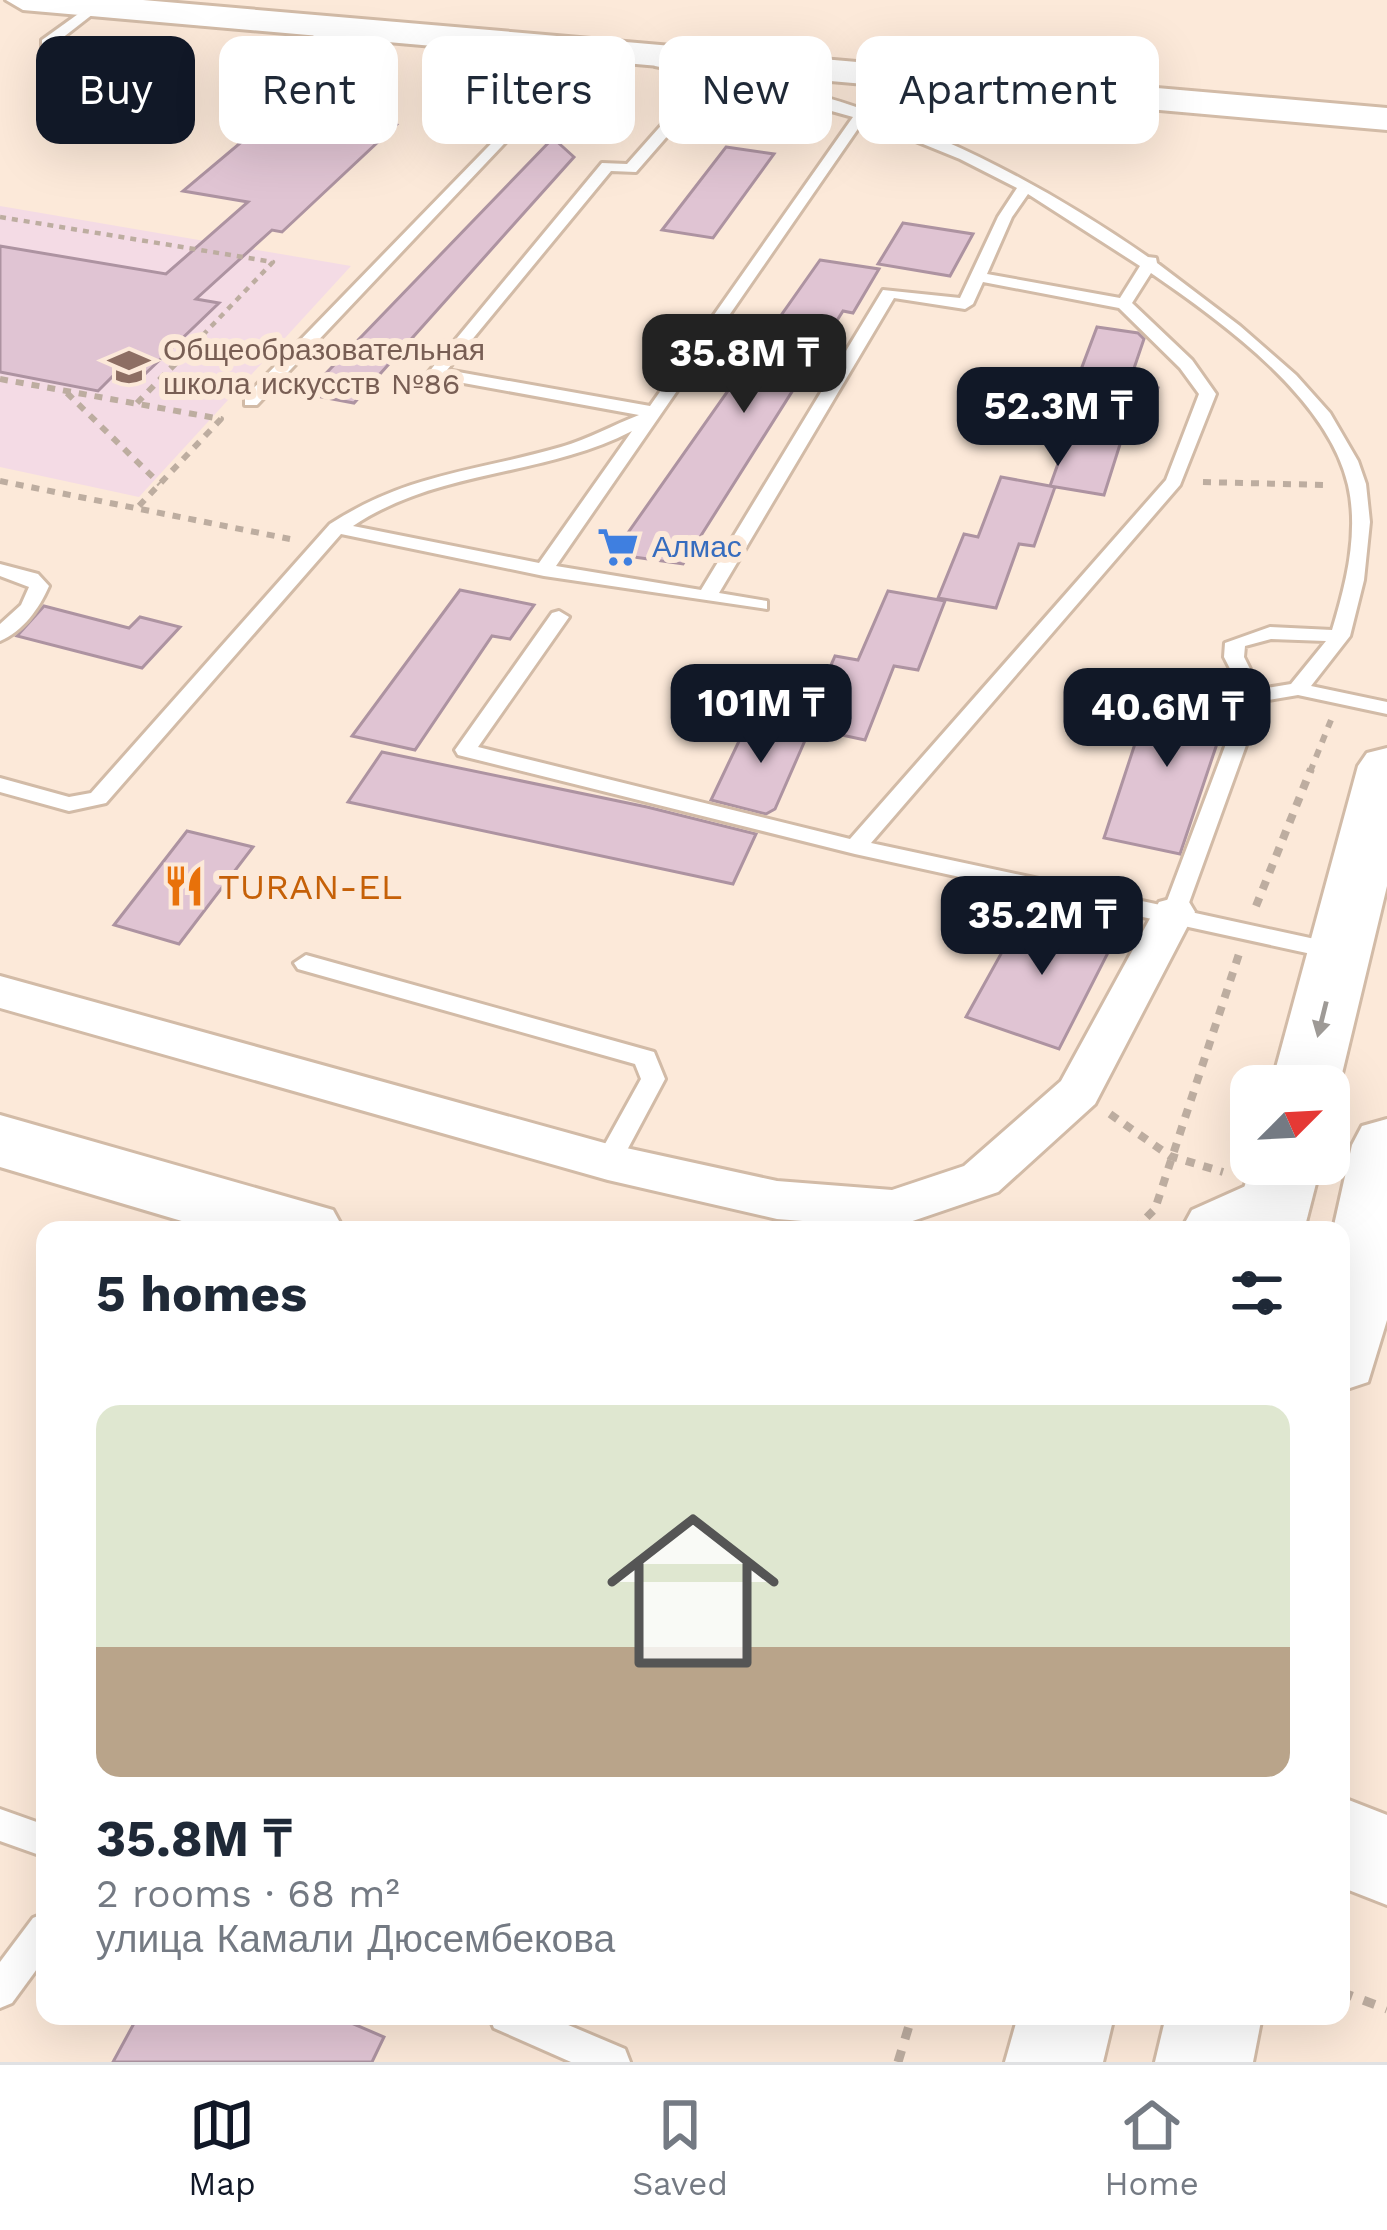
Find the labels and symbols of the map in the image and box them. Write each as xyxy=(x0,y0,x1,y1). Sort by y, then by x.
pin: 35.8M ₸ xyxy=(633,314,855,416)
place label: Общеобразовательная школа искусств №86 xyxy=(163,332,485,401)
school or university icon: Общеобразовательная школа искусств №86 xyxy=(106,344,152,390)
pin: 52.3M ₸ xyxy=(947,367,1169,469)
supermarket icon: Алмас xyxy=(595,524,641,570)
place label: Алмас xyxy=(652,529,742,564)
pin: 101M ₸ xyxy=(663,664,859,766)
pin: 40.6M ₸ xyxy=(1056,668,1278,770)
restaurant icon: TURAN-EL xyxy=(161,863,207,909)
place label: TURAN-EL xyxy=(218,866,402,908)
pin: 35.2M ₸ xyxy=(931,876,1153,978)
one-way arrow xyxy=(1312,1001,1331,1038)
north arrow xyxy=(1230,1065,1350,1185)

